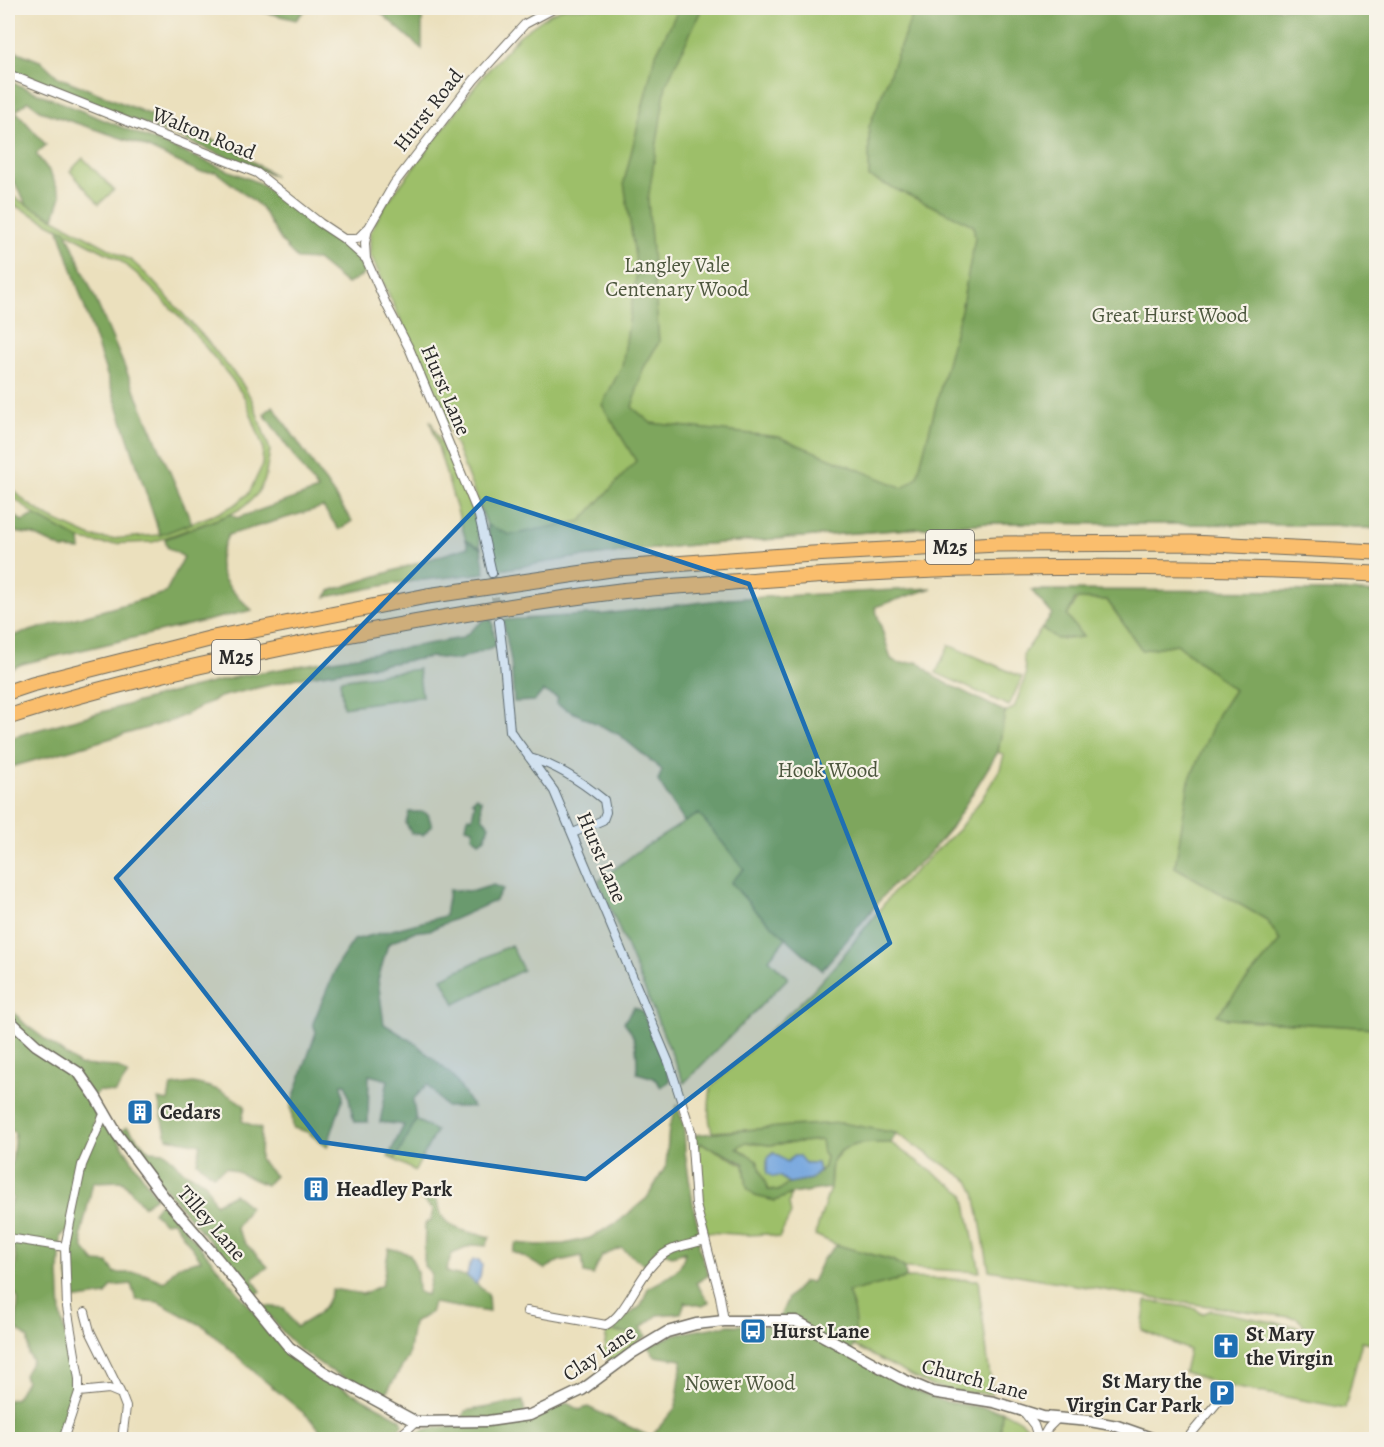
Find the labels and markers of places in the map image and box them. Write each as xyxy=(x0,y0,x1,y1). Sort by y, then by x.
building icon: Cedars xyxy=(125,1097,155,1127)
place label: Cedars xyxy=(160,1098,221,1126)
building icon: Headley Park xyxy=(301,1174,331,1204)
place label: Headley Park xyxy=(336,1175,452,1203)
bus stop icon: Hurst Lane xyxy=(738,1316,768,1346)
place label: Hurst Lane xyxy=(772,1317,870,1345)
place label: St Mary the Virgin xyxy=(1246,1320,1333,1372)
church icon: St Mary the Virgin xyxy=(1211,1331,1241,1361)
place label: St Mary the Virgin Car Park xyxy=(1065,1367,1202,1419)
parking icon: St Mary the Virgin Car Park xyxy=(1207,1378,1237,1408)

